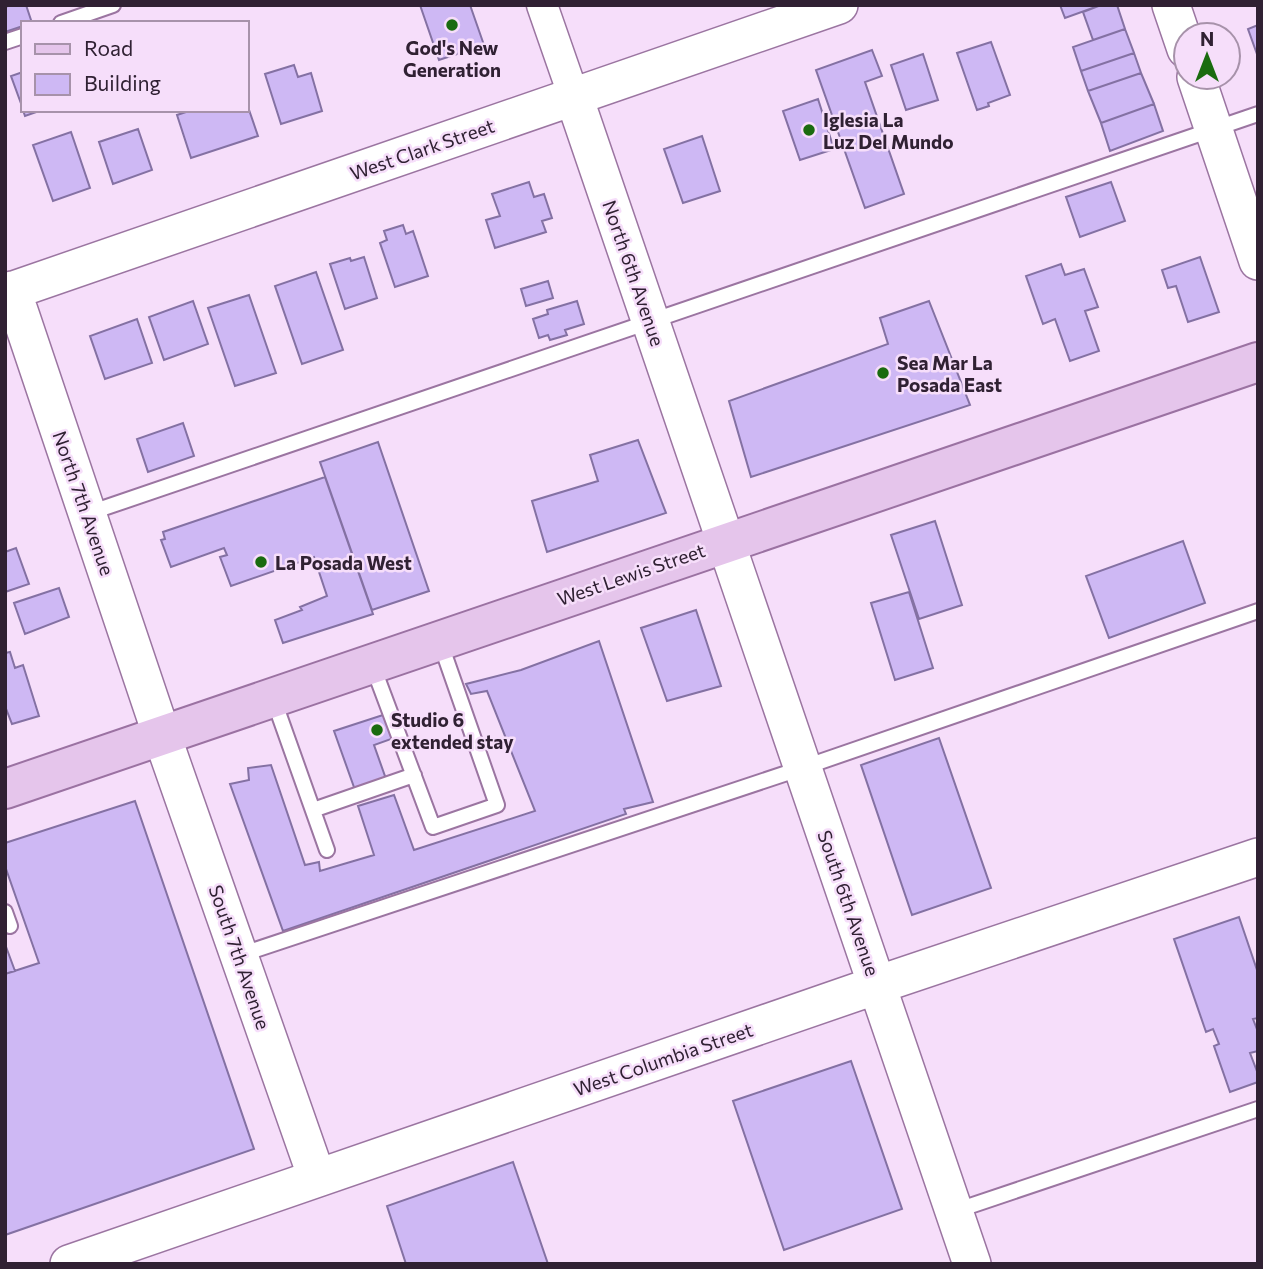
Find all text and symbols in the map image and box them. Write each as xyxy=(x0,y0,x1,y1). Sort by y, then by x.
marker: God's New Generation xyxy=(444,17,460,33)
legend xyxy=(21,21,248,112)
north arrow xyxy=(1172,21,1242,91)
text: N xyxy=(1200,27,1214,50)
text: Road xyxy=(84,35,133,60)
place label: God's New Generation xyxy=(403,36,501,81)
text: Building xyxy=(84,70,161,95)
place label: Iglesia La Luz Del Mundo xyxy=(823,108,954,153)
street label: West Clark Street xyxy=(347,113,497,184)
marker: Iglesia La Luz Del Mundo xyxy=(801,122,817,138)
street label: North 6th Avenue xyxy=(598,197,670,349)
place label: Sea Mar La Posada East xyxy=(897,351,1002,396)
marker: Sea Mar La Posada East xyxy=(875,365,891,381)
street label: North 7th Avenue xyxy=(49,428,119,578)
street label: West Lewis Street xyxy=(554,538,708,610)
place label: La Posada West xyxy=(275,551,412,574)
marker: La Posada West xyxy=(253,554,269,570)
place label: Studio 6 extended stay xyxy=(391,708,514,753)
marker: Studio 6 extended stay xyxy=(369,722,385,738)
street label: South 6th Avenue xyxy=(813,827,885,979)
street label: South 7th Avenue xyxy=(205,882,275,1032)
street label: West Columbia Street xyxy=(570,1017,756,1100)

